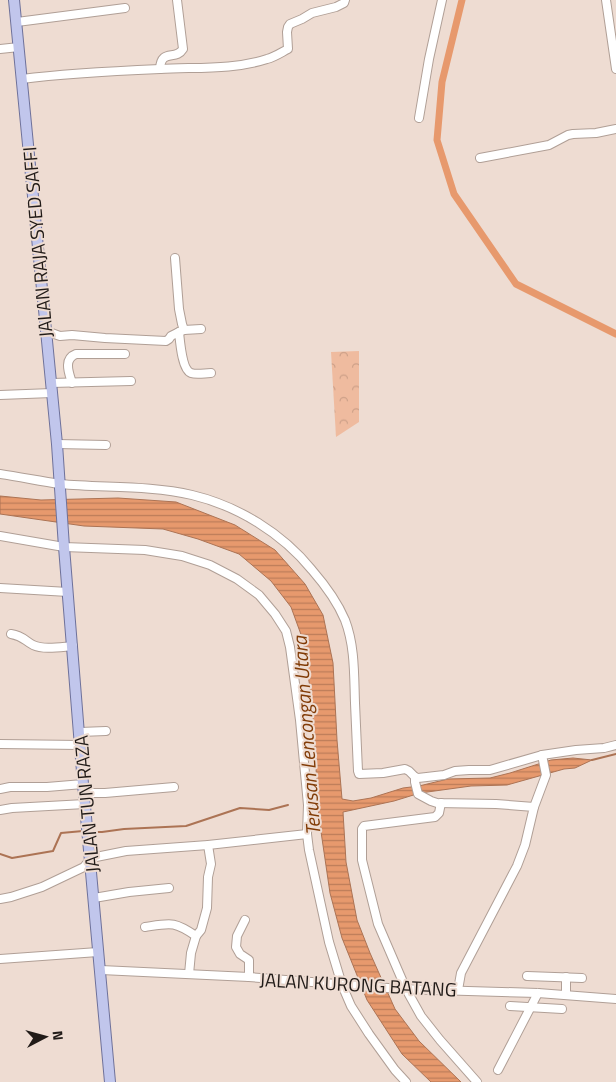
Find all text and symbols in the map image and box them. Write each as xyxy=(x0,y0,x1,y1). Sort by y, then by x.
street label: JALAN RAJA SYED SAFFI xyxy=(14,145,60,339)
water label: Terusan Lencongan Utara xyxy=(284,634,328,837)
street label: JALAN TUN RAZA xyxy=(66,734,106,874)
street label: JALAN KURONG BATANG xyxy=(259,964,457,1004)
north arrow xyxy=(20,1012,70,1062)
text: N xyxy=(47,1030,69,1042)

